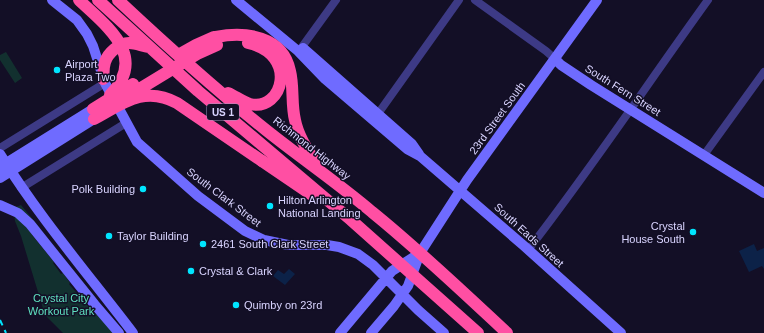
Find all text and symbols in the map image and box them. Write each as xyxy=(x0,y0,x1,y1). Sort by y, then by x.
place label: Airport Plaza Two xyxy=(65,58,116,83)
street label: South Fern Street xyxy=(583,62,663,118)
marker: Airport Plaza Two xyxy=(52,65,62,75)
street label: 23rd Street South xyxy=(467,80,527,156)
road number: US 1 xyxy=(207,104,239,120)
street label: Richmond Highway xyxy=(271,114,353,182)
street label: South Clark Street xyxy=(185,165,263,229)
place label: Polk Building xyxy=(71,183,135,195)
marker: Polk Building xyxy=(138,184,148,194)
place label: Hilton Arlington National Landing xyxy=(278,194,361,219)
marker: Hilton Arlington National Landing xyxy=(265,201,275,211)
street label: South Eads Street xyxy=(492,201,566,269)
place label: Crystal House South xyxy=(621,220,685,245)
marker: Crystal House South xyxy=(688,227,698,237)
place label: Taylor Building xyxy=(117,230,189,242)
marker: Taylor Building xyxy=(104,231,114,241)
place label: 2461 South Clark Street xyxy=(211,238,328,250)
marker: 2461 South Clark Street xyxy=(198,239,208,249)
place label: Crystal & Clark xyxy=(199,265,273,277)
marker: Crystal & Clark xyxy=(186,266,196,276)
park label: Crystal City Workout Park xyxy=(28,292,95,317)
place label: Quimby on 23rd xyxy=(244,299,322,311)
marker: Quimby on 23rd xyxy=(231,300,241,310)

